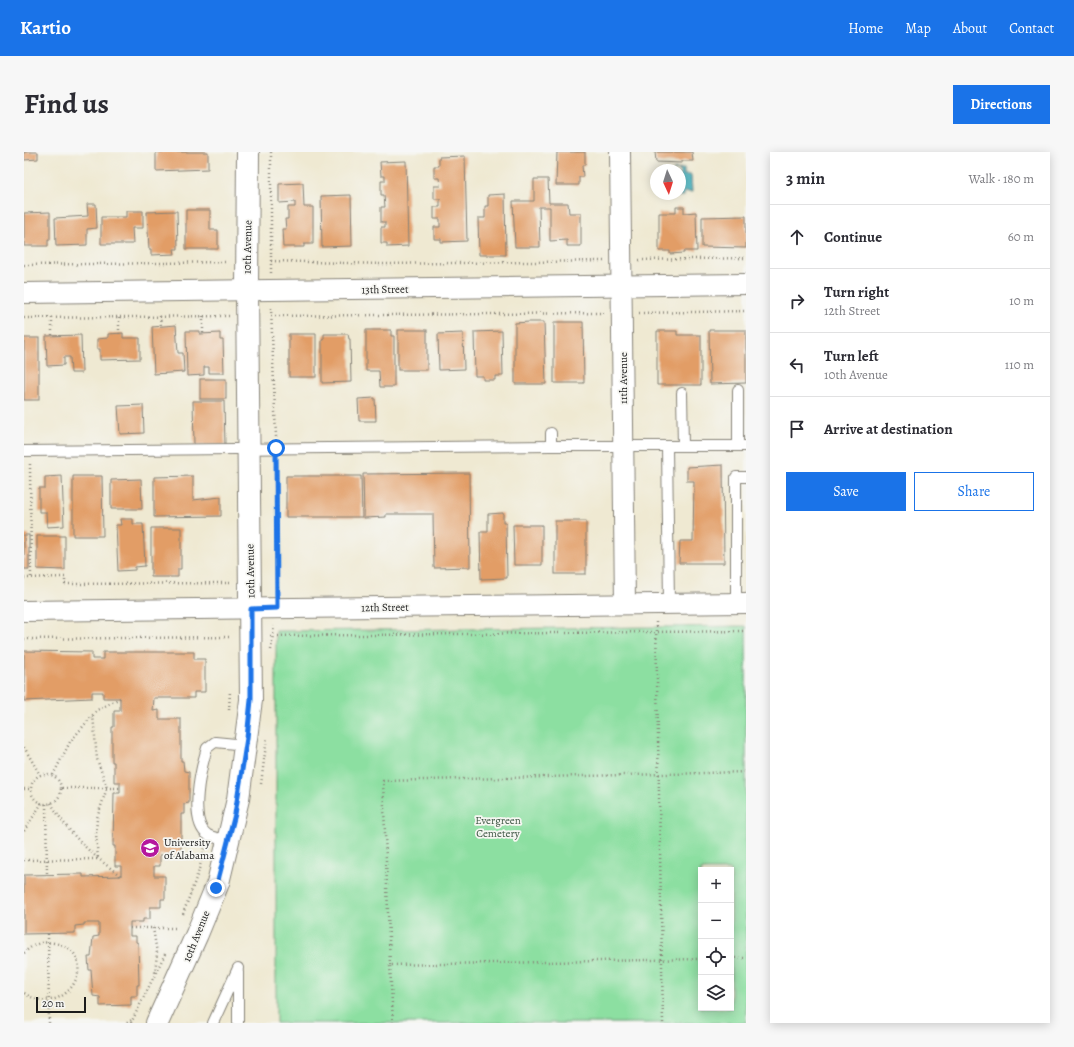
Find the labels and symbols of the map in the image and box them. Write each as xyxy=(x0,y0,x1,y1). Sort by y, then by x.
north arrow xyxy=(650,164,686,200)
street label: 10th Avenue xyxy=(240,220,255,274)
street label: 13th Street xyxy=(361,282,409,297)
street label: 11th Avenue xyxy=(616,352,631,404)
route start xyxy=(267,439,285,457)
street label: 10th Avenue xyxy=(243,544,258,598)
street label: 12th Street xyxy=(361,600,409,615)
park label: Evergreen Cemetery xyxy=(475,813,521,841)
place label: University of Alabama xyxy=(164,835,215,863)
school or university icon: University of Alabama xyxy=(139,837,161,859)
route end xyxy=(207,879,225,897)
street label: 10th Avenue xyxy=(179,908,214,964)
scale bar xyxy=(36,995,86,1014)

